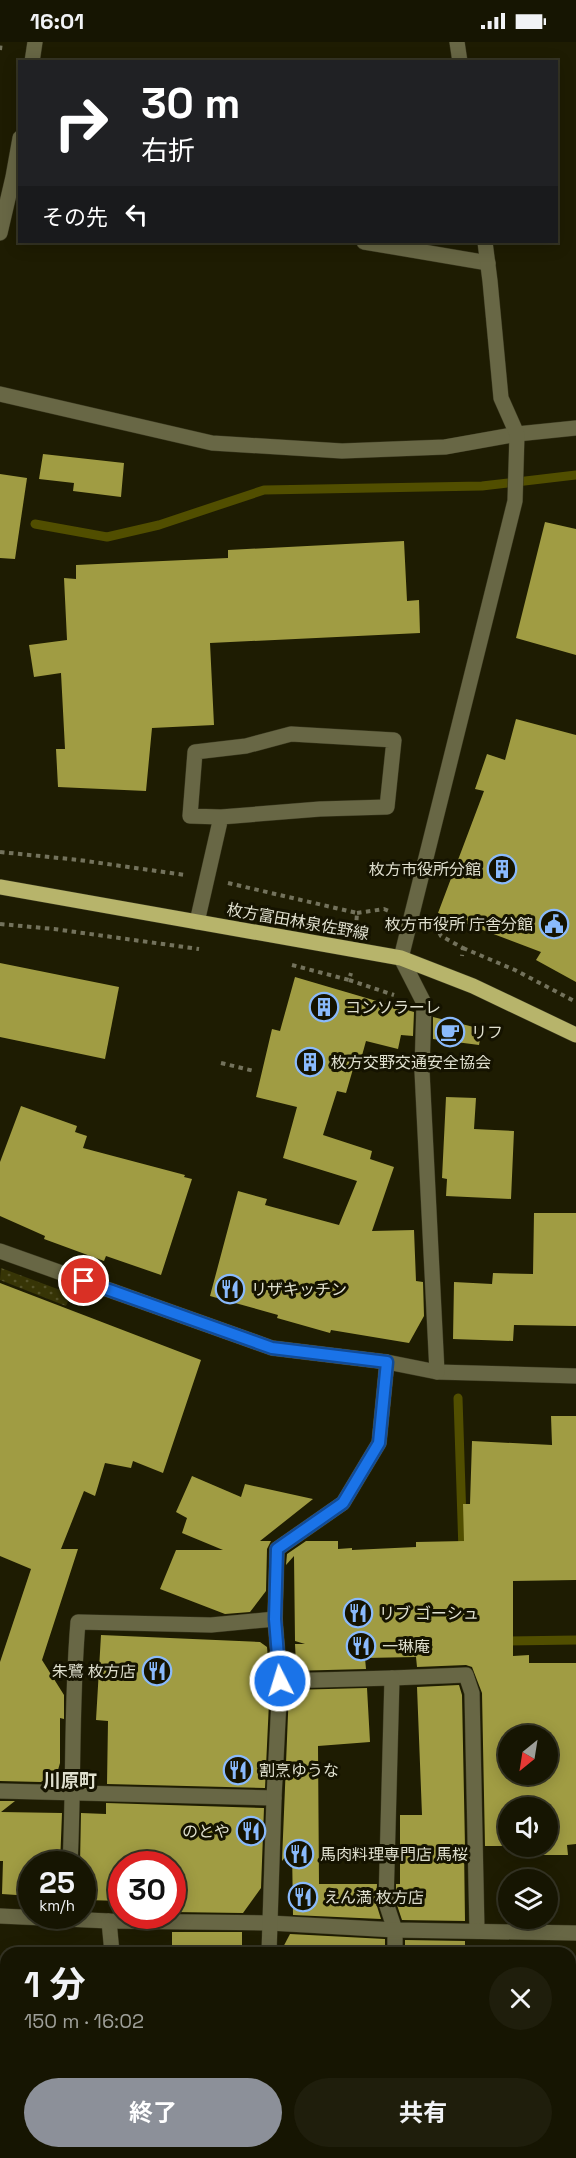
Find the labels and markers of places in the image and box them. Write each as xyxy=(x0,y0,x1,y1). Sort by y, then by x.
building icon: 枚方市役所分館 xyxy=(486,853,518,885)
place label: 枚方市役所分館 xyxy=(369,859,481,880)
public building icon: 枚方市役所 庁舎分館 xyxy=(538,908,570,940)
place label: 枚方市役所 庁舎分館 xyxy=(385,914,533,935)
building icon: コンソラーレ xyxy=(308,991,340,1023)
place label: コンソラーレ xyxy=(345,997,441,1018)
cafe icon: リフ xyxy=(434,1016,466,1048)
place label: リフ xyxy=(471,1022,503,1043)
building icon: 枚方交野交通安全協会 xyxy=(294,1046,326,1078)
place label: 枚方交野交通安全協会 xyxy=(331,1052,491,1073)
pin xyxy=(58,1255,109,1306)
restaurant icon: リザキッチン xyxy=(214,1273,246,1305)
place label: リザキッチン xyxy=(251,1279,347,1300)
restaurant icon: リブ ゴーシュ xyxy=(342,1597,374,1629)
place label: リブ ゴーシュ xyxy=(379,1603,479,1624)
restaurant icon: 一琳庵 xyxy=(345,1630,377,1662)
place label: 一琳庵 xyxy=(382,1636,430,1657)
restaurant icon: 朱鷺 枚方店 xyxy=(141,1655,173,1687)
place label: 朱鷺 枚方店 xyxy=(52,1661,136,1682)
restaurant icon: 割烹ゆうな xyxy=(222,1754,254,1786)
place label: 割烹ゆうな xyxy=(259,1760,339,1781)
restaurant icon: のとや xyxy=(235,1815,267,1847)
place label: のとや xyxy=(182,1821,230,1842)
restaurant icon: 馬肉料理専門店 馬桜 xyxy=(283,1838,315,1870)
place label: 馬肉料理専門店 馬桜 xyxy=(320,1844,468,1865)
restaurant icon: えん満 枚方店 xyxy=(287,1881,319,1913)
place label: えん満 枚方店 xyxy=(324,1887,424,1908)

